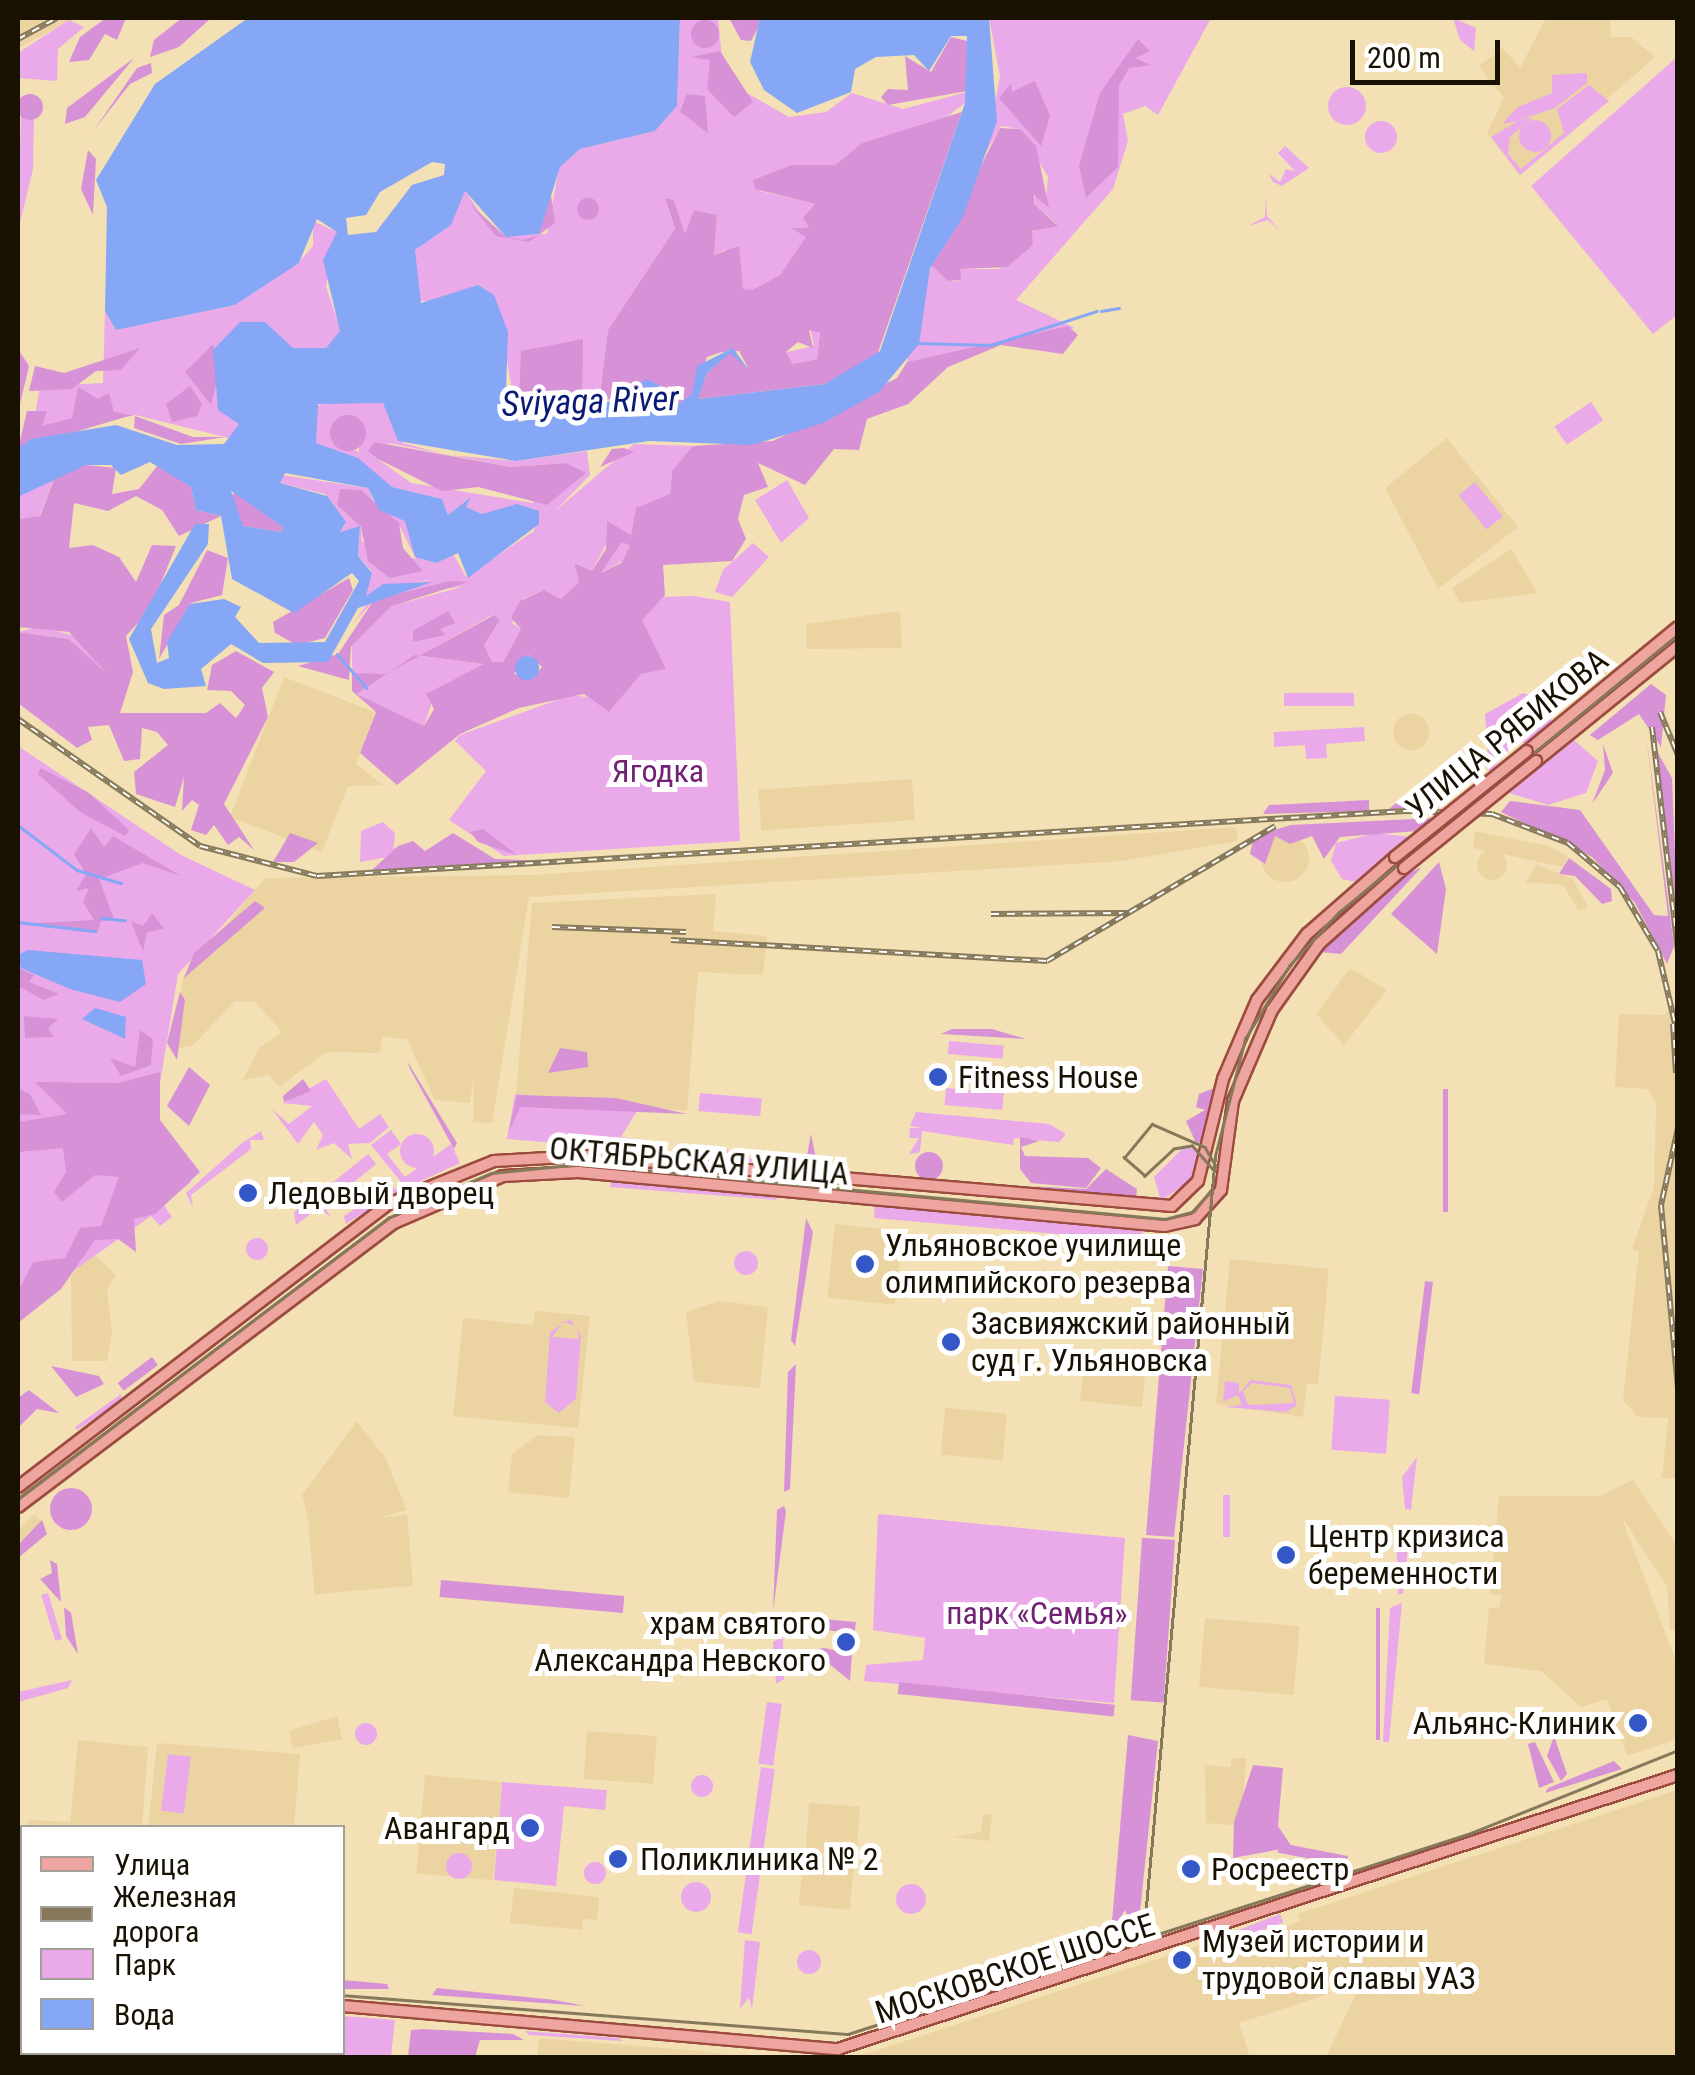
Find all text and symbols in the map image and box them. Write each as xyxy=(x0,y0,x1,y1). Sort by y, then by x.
scale bar xyxy=(1355,20,1505,82)
text: 200 m xyxy=(1367,40,1441,75)
water label: Sviyaga River xyxy=(501,378,679,426)
street label: УЛИЦА РЯБИКОВА xyxy=(1398,641,1616,827)
park label: Ягодка xyxy=(612,752,704,790)
place label: Fitness House xyxy=(958,1058,1138,1096)
marker: Fitness House xyxy=(927,1066,949,1088)
street label: ОКТЯБРЬСКАЯ УЛИЦА xyxy=(548,1129,850,1193)
place label: Ледовый дворец xyxy=(268,1174,494,1212)
marker: Ледовый дворец xyxy=(237,1182,259,1204)
place label: Ульяновское училище олимпийского резерва xyxy=(885,1227,1191,1302)
marker: Ульяновское училище олимпийского резерва xyxy=(854,1253,876,1275)
place label: Засвияжский районный суд г. Ульяновска xyxy=(971,1305,1291,1380)
marker: Засвияжский районный суд г. Ульяновска xyxy=(940,1331,962,1353)
place label: Центр кризиса беременности xyxy=(1308,1518,1505,1593)
marker: Центр кризиса беременности xyxy=(1273,1542,1299,1568)
park label: парк «Семья» xyxy=(946,1594,1128,1632)
place label: храм святого Александра Невского xyxy=(534,1605,826,1680)
marker: храм святого Александра Невского xyxy=(835,1631,857,1653)
place label: Альянс-Клиник xyxy=(1413,1704,1616,1742)
marker: Альянс-Клиник xyxy=(1625,1710,1651,1736)
place label: Авангард xyxy=(384,1809,510,1847)
marker: Авангард xyxy=(519,1817,541,1839)
legend xyxy=(20,1825,345,2055)
place label: Поликлиника № 2 xyxy=(640,1840,878,1878)
marker: Поликлиника № 2 xyxy=(605,1846,631,1872)
text: Улица xyxy=(114,1847,190,1882)
place label: Росреестр xyxy=(1211,1850,1349,1888)
marker: Росреестр xyxy=(1180,1858,1202,1880)
text: Железная дорога xyxy=(113,1879,237,1949)
street label: МОСКОВСКОЕ ШОССЕ xyxy=(871,1906,1159,2032)
place label: Музей истории и трудовой славы УАЗ xyxy=(1202,1923,1475,1998)
text: Парк xyxy=(114,1947,176,1982)
marker: Музей истории и трудовой славы УАЗ xyxy=(1171,1949,1193,1971)
text: Вода xyxy=(114,1997,175,2032)

